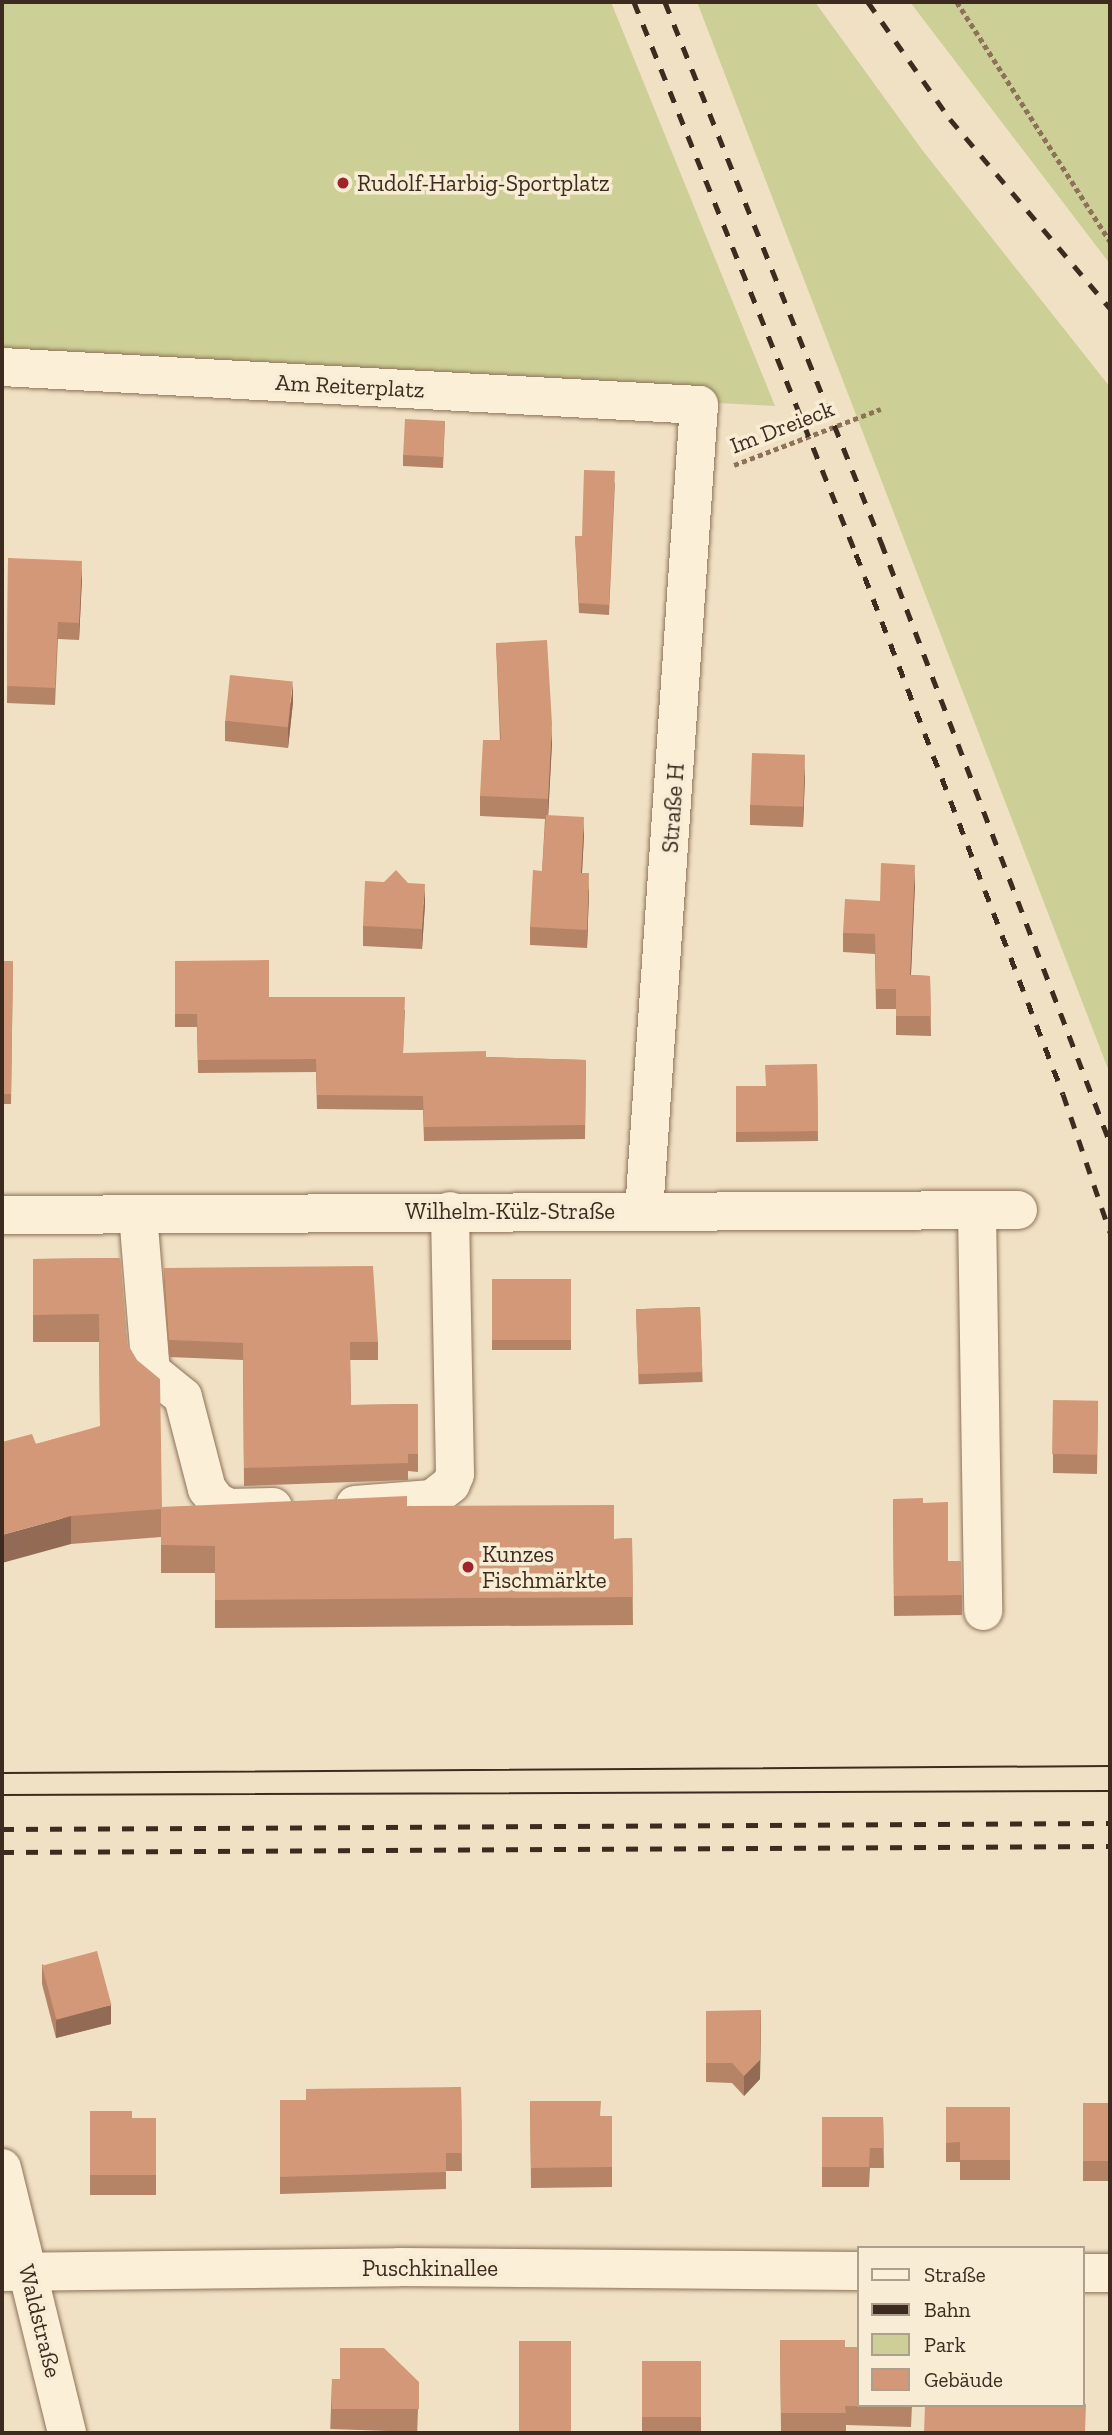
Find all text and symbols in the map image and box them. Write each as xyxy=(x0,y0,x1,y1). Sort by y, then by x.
place label: Rudolf-Harbig-Sportplatz xyxy=(357,169,610,197)
marker: Rudolf-Harbig-Sportplatz xyxy=(335,175,351,191)
street label: Am Reiterplatz xyxy=(275,368,425,404)
street label: Im Dreieck xyxy=(726,395,838,459)
street label: Straße H xyxy=(656,762,690,854)
street label: Wilhelm-Külz-Straße xyxy=(405,1197,615,1225)
place label: Kunzes Fischmärkte xyxy=(482,1540,607,1594)
marker: Kunzes Fischmärkte xyxy=(460,1559,476,1575)
legend xyxy=(856,2246,1084,2407)
street label: Puschkinallee xyxy=(362,2254,498,2282)
street label: Waldstraße xyxy=(13,2262,67,2380)
text: Straße xyxy=(924,2262,986,2287)
text: Bahn xyxy=(924,2297,971,2322)
text: Park xyxy=(924,2332,966,2357)
text: Gebäude xyxy=(924,2367,1003,2392)

